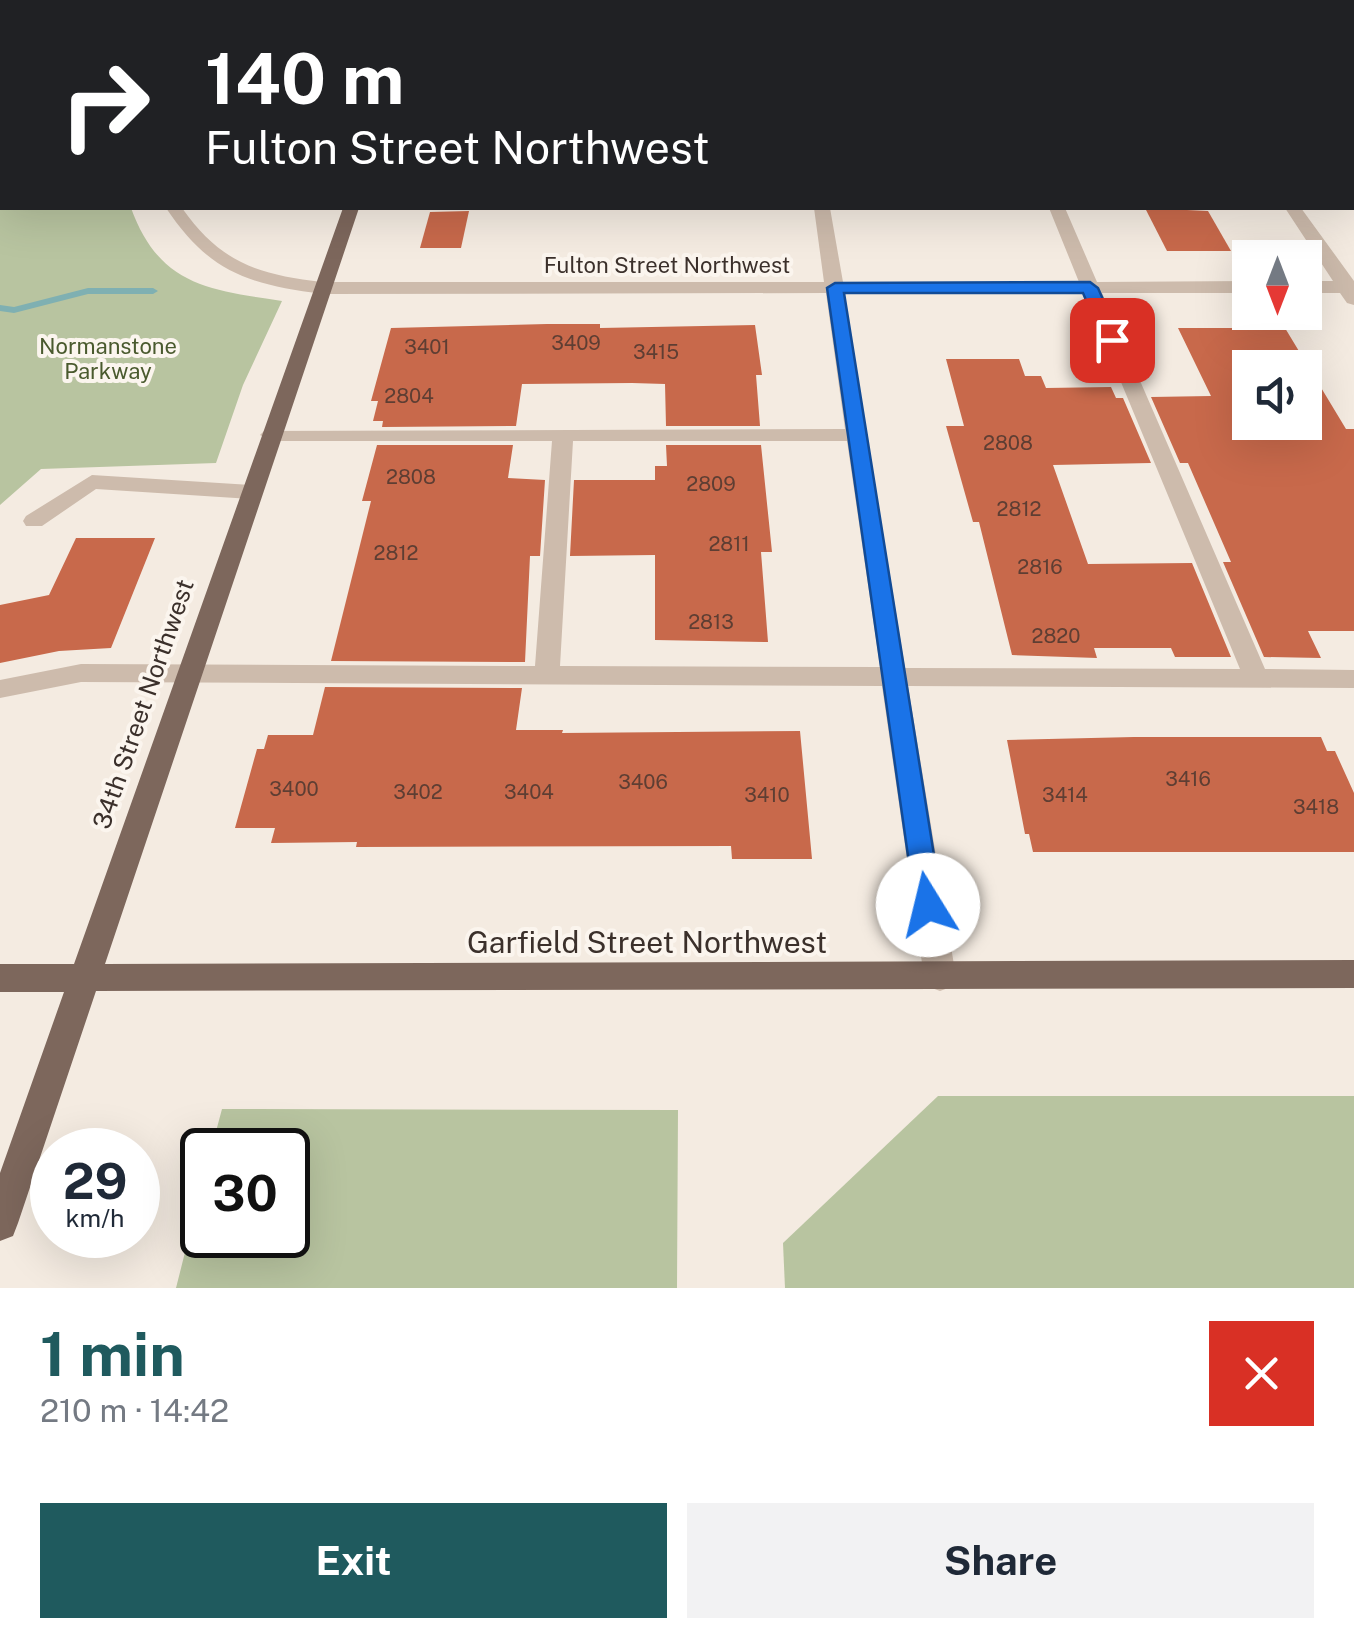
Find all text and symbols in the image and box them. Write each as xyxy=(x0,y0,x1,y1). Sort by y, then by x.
text: 140 m xyxy=(205,37,404,120)
icon: right xyxy=(40,40,170,170)
text: Fulton Street Northwest xyxy=(205,121,710,174)
north arrow xyxy=(1232,240,1322,330)
map controls xyxy=(1232,240,1322,440)
street label: Fulton Street Northwest xyxy=(544,252,790,278)
pin xyxy=(1070,298,1155,383)
icon: arrive xyxy=(1085,313,1140,368)
house number: 3409 xyxy=(551,331,601,355)
park label: Normanstone Parkway xyxy=(39,333,177,384)
house number: 3401 xyxy=(404,335,450,359)
house number: 3415 xyxy=(633,340,679,364)
button: sound xyxy=(1232,350,1322,440)
house number: 2804 xyxy=(384,384,434,408)
house number: 2808 xyxy=(983,431,1033,455)
house number: 2808 xyxy=(386,465,436,489)
house number: 2809 xyxy=(686,472,736,496)
house number: 2812 xyxy=(997,497,1041,521)
house number: 2811 xyxy=(708,532,750,556)
house number: 2812 xyxy=(374,541,418,565)
house number: 2816 xyxy=(1017,555,1063,579)
street label: 34th Street Northwest xyxy=(86,575,200,833)
house number: 2813 xyxy=(688,610,734,634)
house number: 2820 xyxy=(1031,624,1081,648)
house number: 3416 xyxy=(1165,767,1211,791)
house number: 3406 xyxy=(618,770,668,794)
house number: 3400 xyxy=(269,777,319,801)
house number: 3402 xyxy=(393,780,443,804)
house number: 3404 xyxy=(504,780,554,804)
house number: 3410 xyxy=(744,783,790,807)
house number: 3414 xyxy=(1042,783,1088,807)
house number: 3418 xyxy=(1293,795,1339,819)
position arrow xyxy=(876,853,980,957)
street label: Garfield Street Northwest xyxy=(467,924,827,960)
speed limit sign: 30 xyxy=(180,1128,310,1258)
text: 29 xyxy=(63,1151,127,1210)
text: km/h xyxy=(66,1203,124,1233)
text: 1 min xyxy=(40,1319,185,1390)
button: close xyxy=(1209,1321,1314,1426)
text: 210 m · 14:42 xyxy=(40,1392,229,1429)
button: Exit xyxy=(40,1503,667,1618)
button: Share xyxy=(687,1503,1314,1618)

